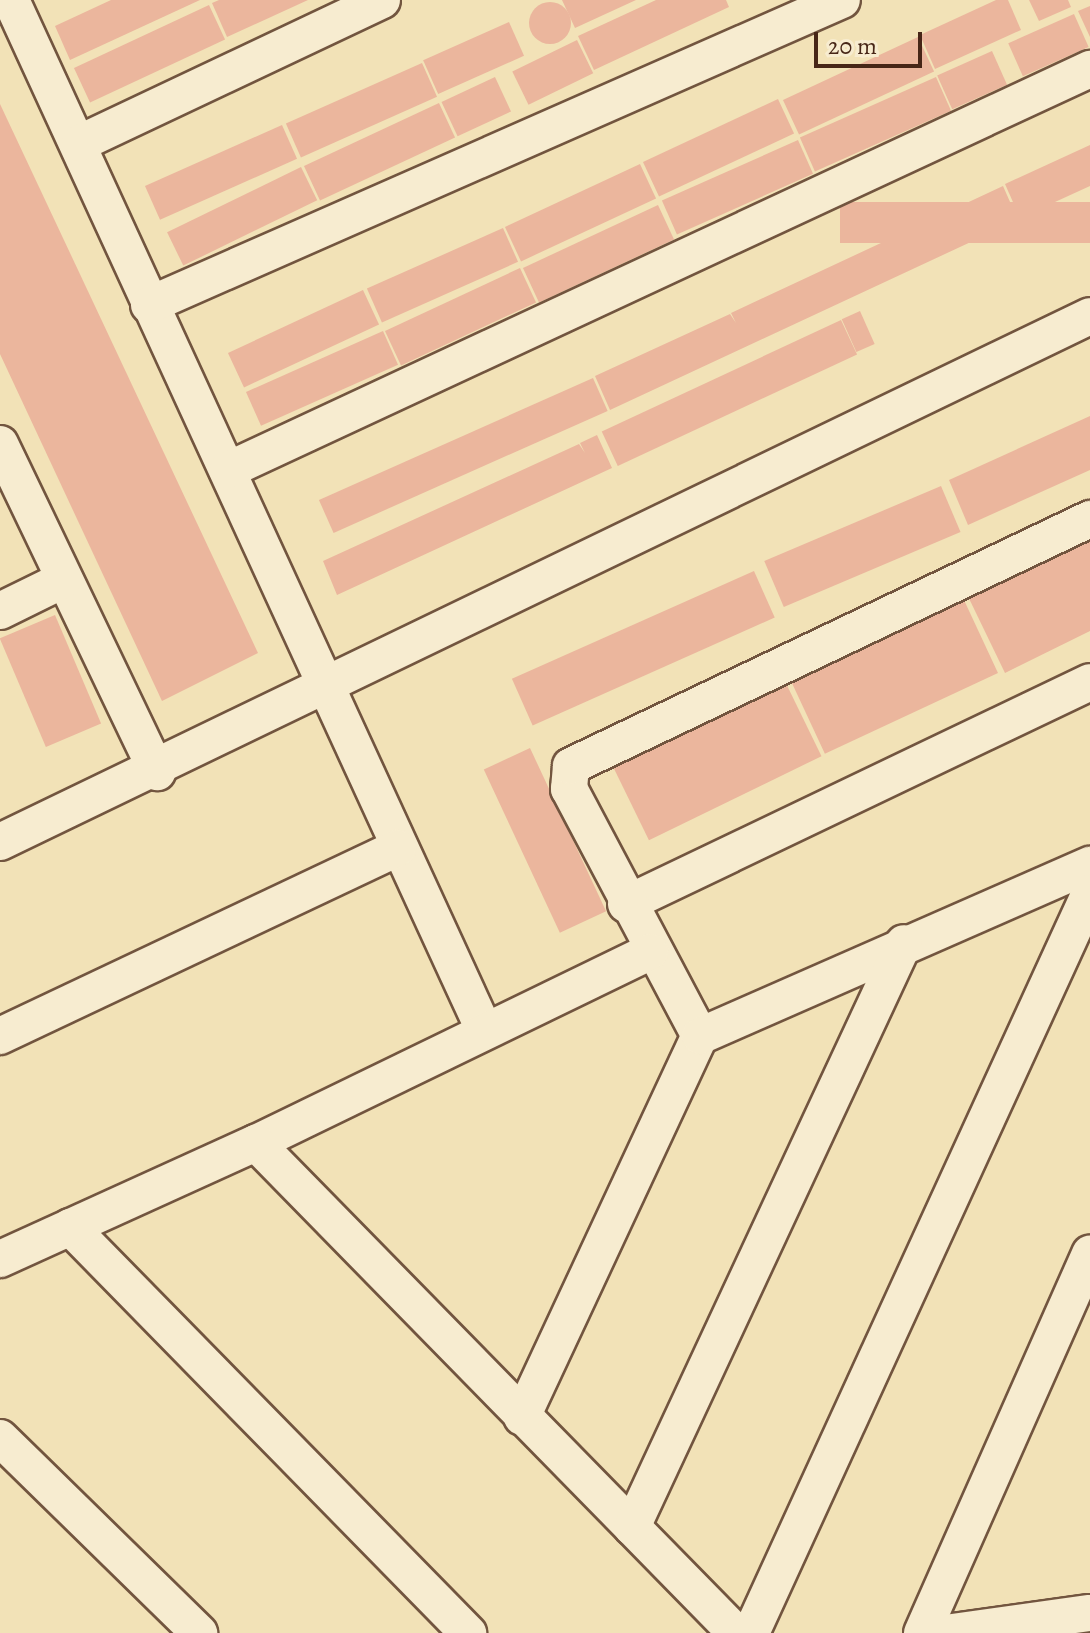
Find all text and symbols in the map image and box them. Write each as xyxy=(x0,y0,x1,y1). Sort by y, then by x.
scale bar xyxy=(818,16,926,66)
text: 20 m xyxy=(828,30,877,62)

